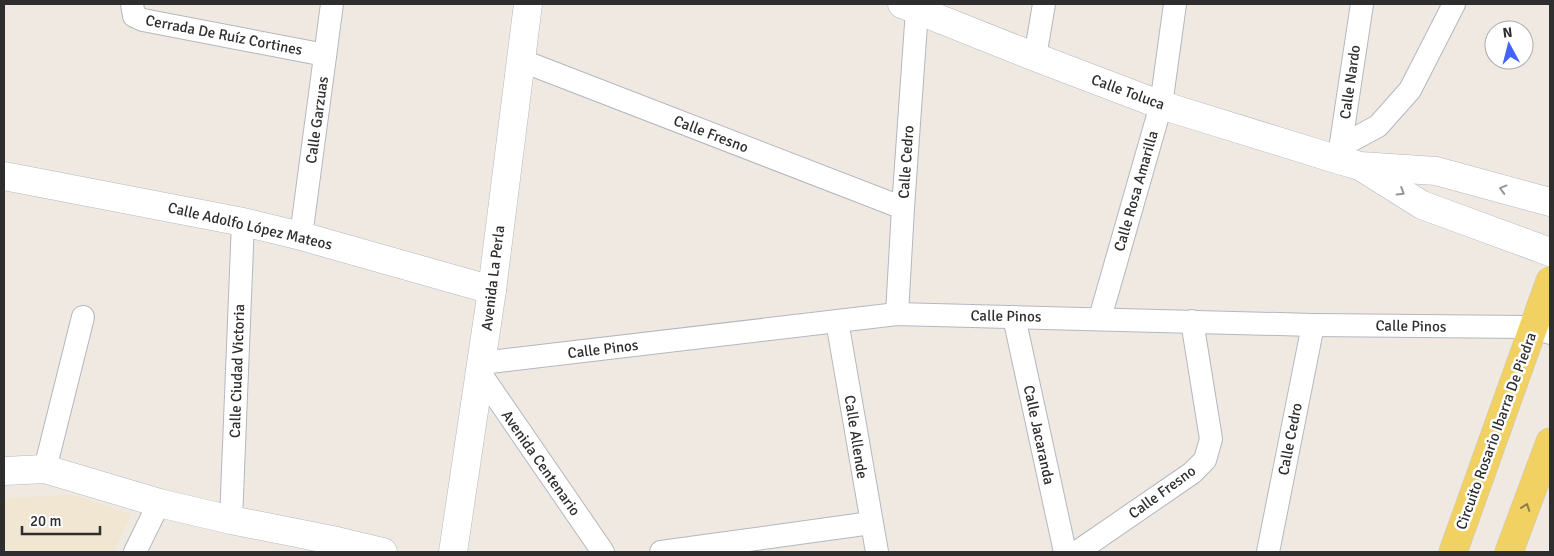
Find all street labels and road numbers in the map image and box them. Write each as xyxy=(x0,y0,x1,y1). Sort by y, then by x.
street label: Cerrada De Ruíz Cortines xyxy=(144,11,304,59)
street label: Calle Nardo xyxy=(1336,44,1364,120)
street label: Calle Toluca xyxy=(1089,70,1167,114)
street label: Calle Garzuas xyxy=(302,75,332,165)
street label: Calle Fresno xyxy=(671,112,751,157)
street label: Calle Cedro xyxy=(894,125,918,199)
street label: Calle Rosa Amarilla xyxy=(1110,129,1162,253)
street label: Calle Adolfo López Mateos xyxy=(166,198,334,254)
street label: Avenida La Perla xyxy=(478,224,508,332)
street label: Calle Ciudad Victoria xyxy=(226,304,248,438)
street label: Calle Pinos xyxy=(970,306,1042,326)
street label: Calle Pinos xyxy=(1375,316,1447,336)
street label: Circuito Rosario Ibarra De Piedra xyxy=(1452,330,1540,532)
street label: Calle Pinos xyxy=(567,336,640,362)
street label: Calle Jacaranda xyxy=(1020,384,1058,486)
street label: Calle Allende xyxy=(840,394,872,480)
street label: Calle Cedro xyxy=(1274,401,1306,477)
street label: Avenida Centenario xyxy=(498,407,584,519)
street label: Calle Fresno xyxy=(1125,461,1199,522)

